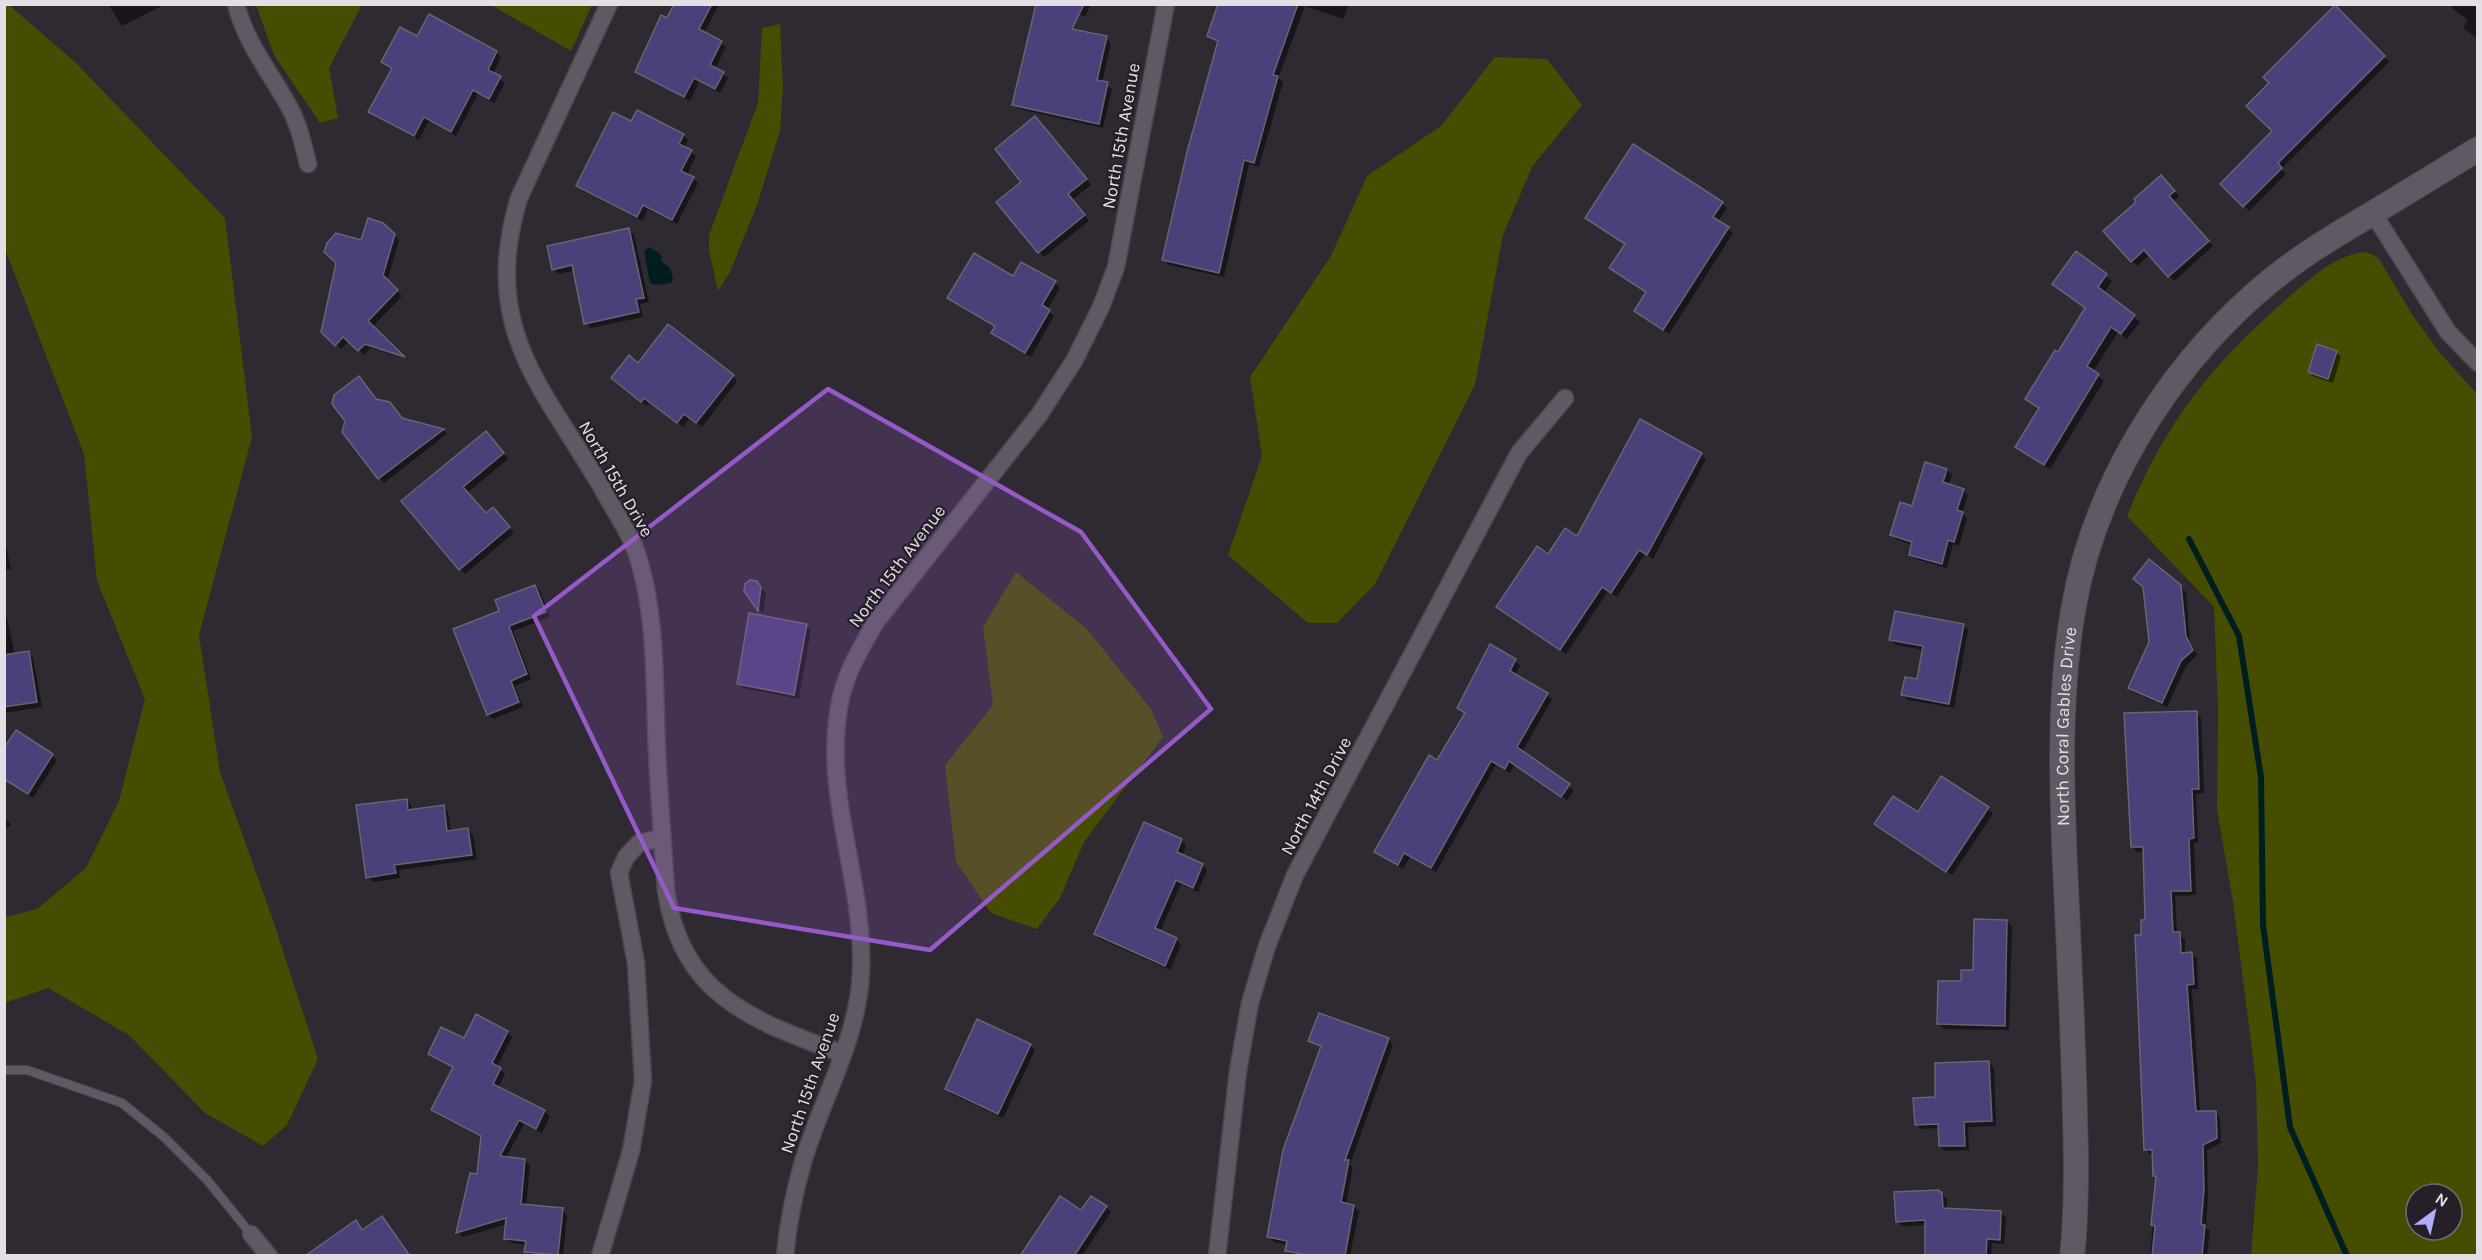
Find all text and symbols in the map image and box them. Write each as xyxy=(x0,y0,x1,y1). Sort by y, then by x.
street label: North 15th Avenue xyxy=(1097,61,1145,211)
street label: North 15th Drive xyxy=(574,417,658,541)
street label: North 15th Avenue xyxy=(844,500,950,632)
street label: North Coral Gables Drive xyxy=(2051,625,2081,827)
street label: North 14th Drive xyxy=(1276,733,1356,859)
street label: North 15th Avenue xyxy=(776,1010,844,1156)
north arrow xyxy=(2404,1182,2464,1242)
text: N xyxy=(2432,1189,2452,1211)

